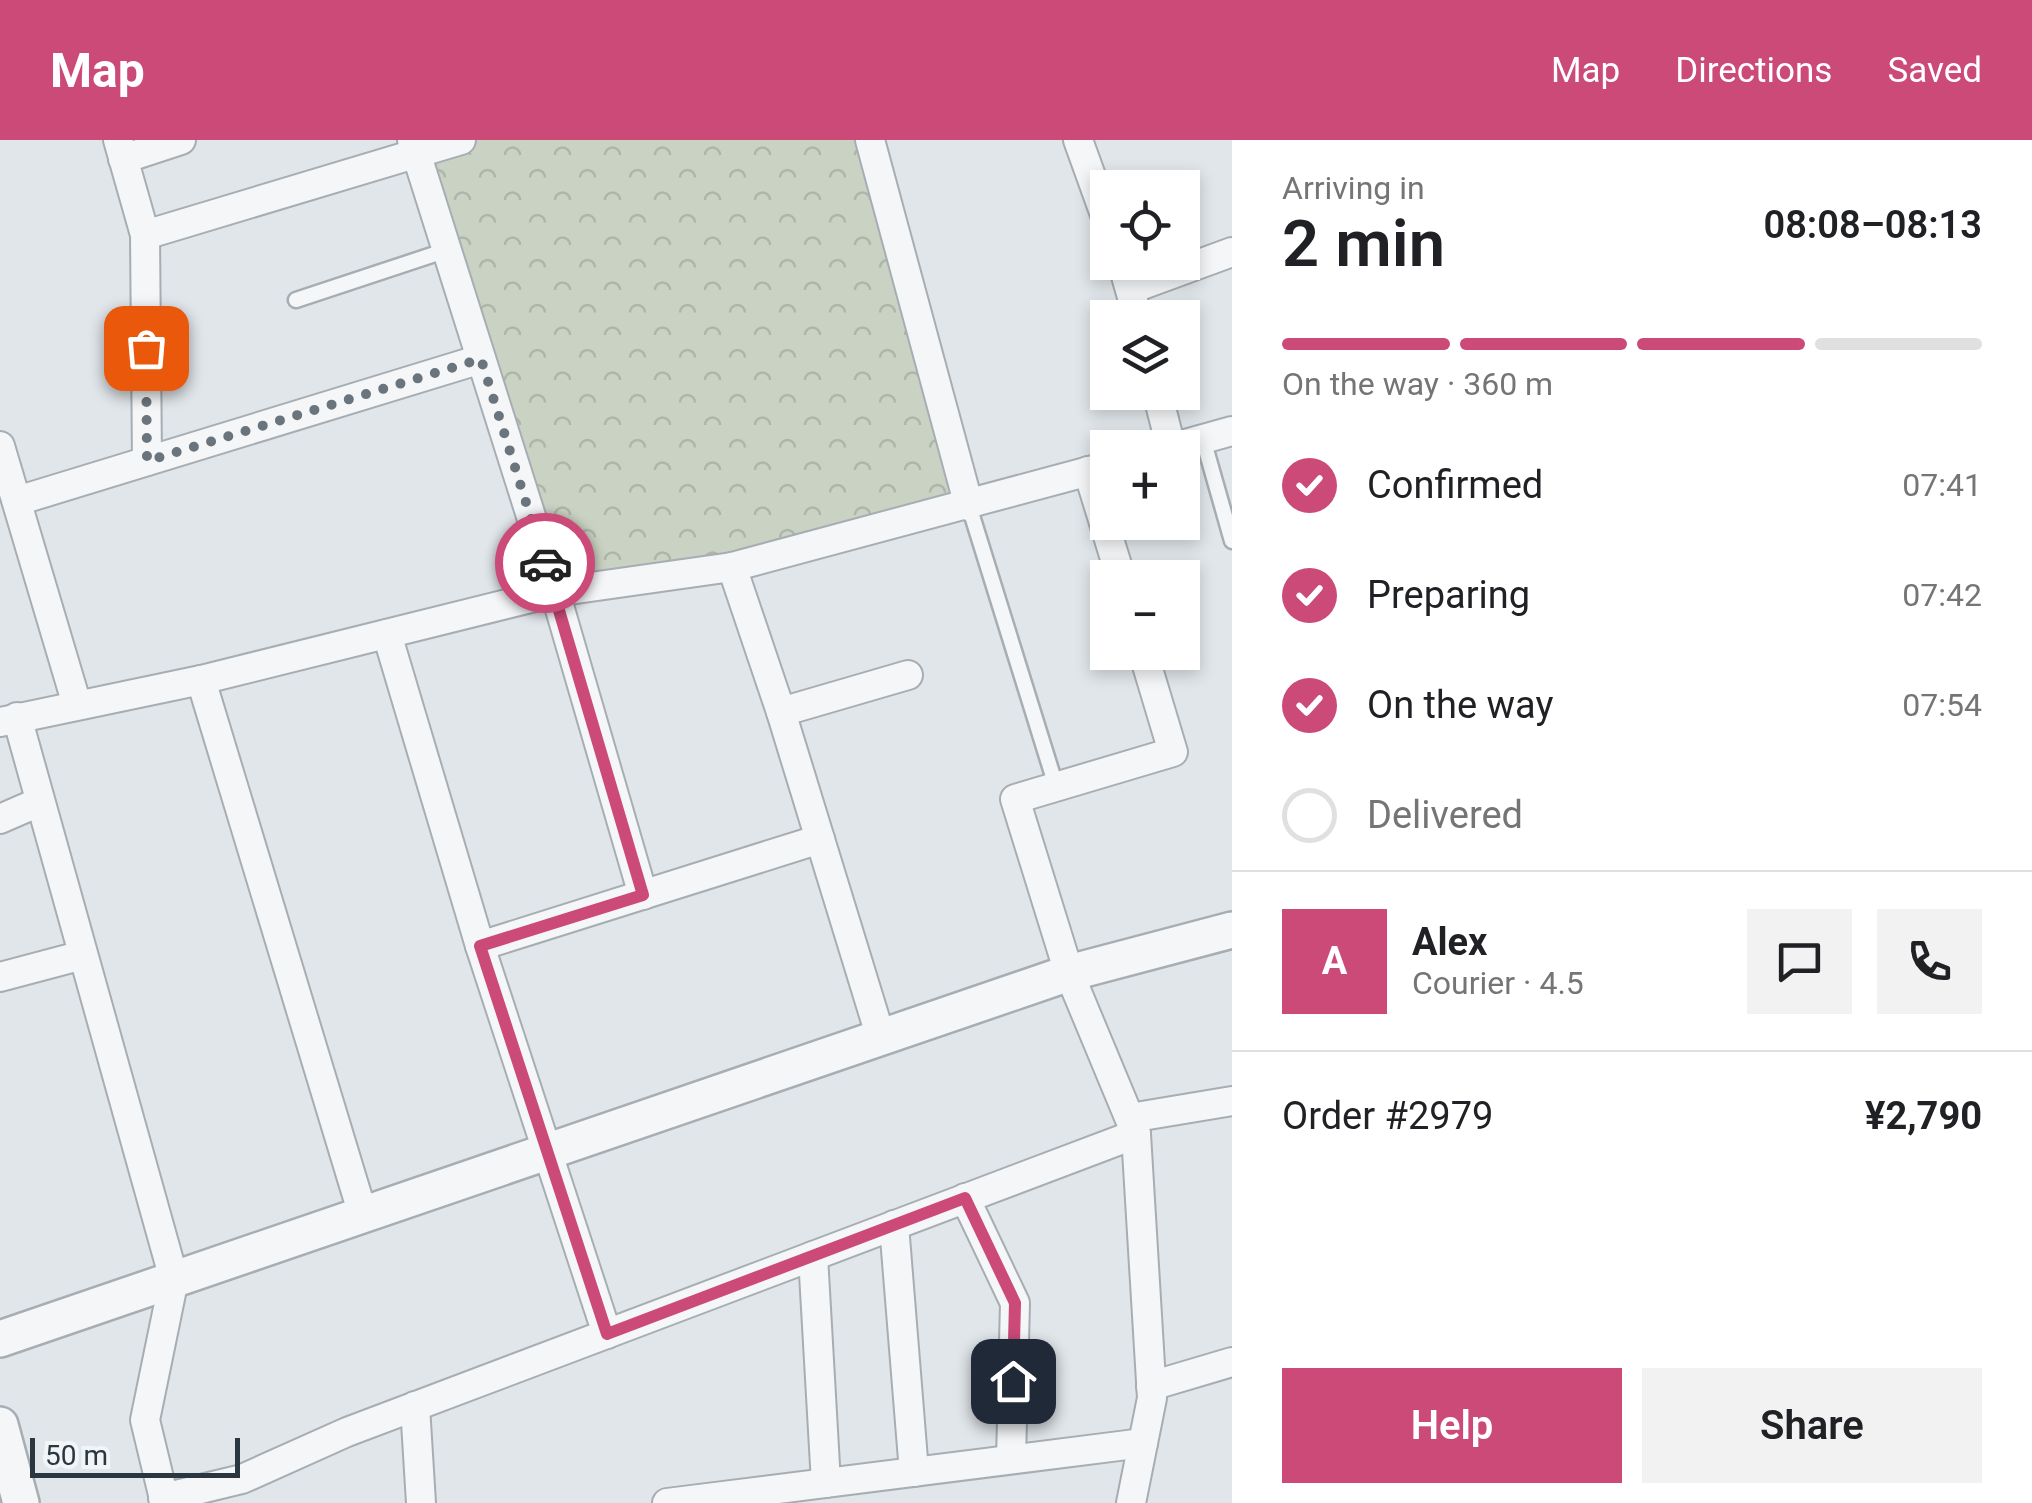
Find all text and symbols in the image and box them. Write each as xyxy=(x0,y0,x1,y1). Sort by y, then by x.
text: Map xyxy=(50,42,145,99)
text: Map xyxy=(1551,50,1620,91)
text: Directions xyxy=(1675,50,1832,91)
text: Saved xyxy=(1887,50,1982,91)
text: Arriving in xyxy=(1282,169,1425,207)
map controls xyxy=(1090,170,1200,670)
button: locate xyxy=(1090,170,1200,280)
text: 08:08–08:13 xyxy=(1763,203,1982,247)
text: 2 min xyxy=(1282,206,1445,282)
button: layers xyxy=(1090,300,1200,410)
pin xyxy=(104,306,189,391)
icon: bag xyxy=(119,321,174,376)
text: On the way · 360 m xyxy=(1282,365,1553,403)
button: + xyxy=(1090,430,1200,540)
icon: check xyxy=(1282,458,1337,513)
text: Confirmed xyxy=(1367,463,1543,507)
text: 07:41 xyxy=(1902,466,1982,504)
courier xyxy=(495,513,595,613)
icon: car xyxy=(518,536,573,591)
button: − xyxy=(1090,560,1200,670)
icon: check xyxy=(1282,568,1337,623)
text: Preparing xyxy=(1367,573,1530,617)
text: 07:42 xyxy=(1902,576,1982,614)
icon: check xyxy=(1282,678,1337,733)
text: On the way xyxy=(1367,683,1553,727)
text: 07:54 xyxy=(1902,686,1982,724)
text: Delivered xyxy=(1367,793,1523,837)
button: chat xyxy=(1747,909,1852,1014)
button: phone xyxy=(1877,909,1982,1014)
text: Alex xyxy=(1412,920,1487,964)
text: A xyxy=(1322,939,1347,983)
text: Courier · 4.5 xyxy=(1412,964,1584,1002)
text: Order #2979 xyxy=(1282,1094,1493,1138)
text: ¥2,790 xyxy=(1865,1094,1982,1138)
pin xyxy=(971,1339,1056,1424)
icon: home xyxy=(986,1354,1041,1409)
button: Help xyxy=(1282,1368,1622,1483)
button: Share xyxy=(1642,1368,1982,1483)
scale bar xyxy=(30,1433,240,1478)
text: 50 m xyxy=(45,1439,108,1472)

